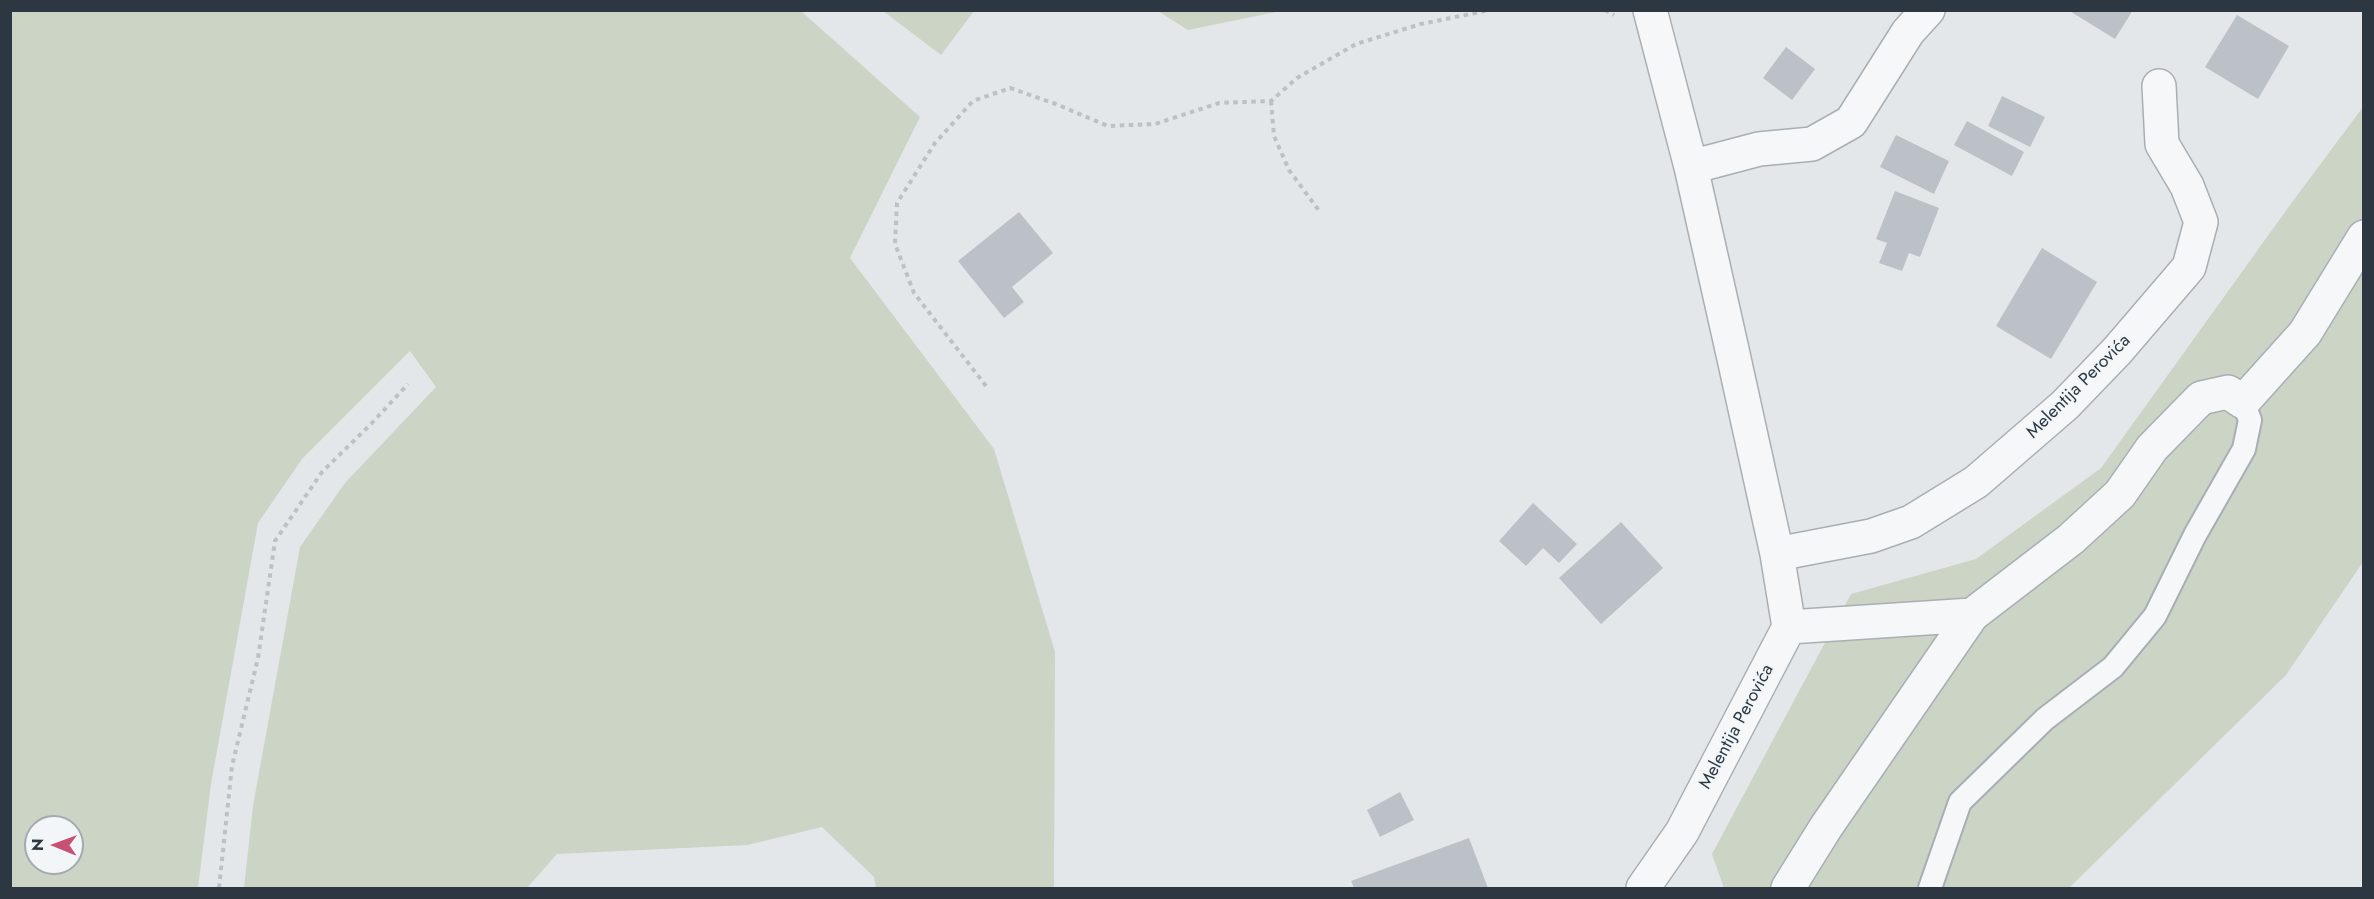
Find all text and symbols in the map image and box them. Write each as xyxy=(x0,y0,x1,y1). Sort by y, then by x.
street label: Melentija Perovića xyxy=(2023,331,2135,443)
street label: Melentija Perovića xyxy=(1695,661,1779,793)
north arrow xyxy=(24,815,84,875)
text: N xyxy=(26,838,49,851)

